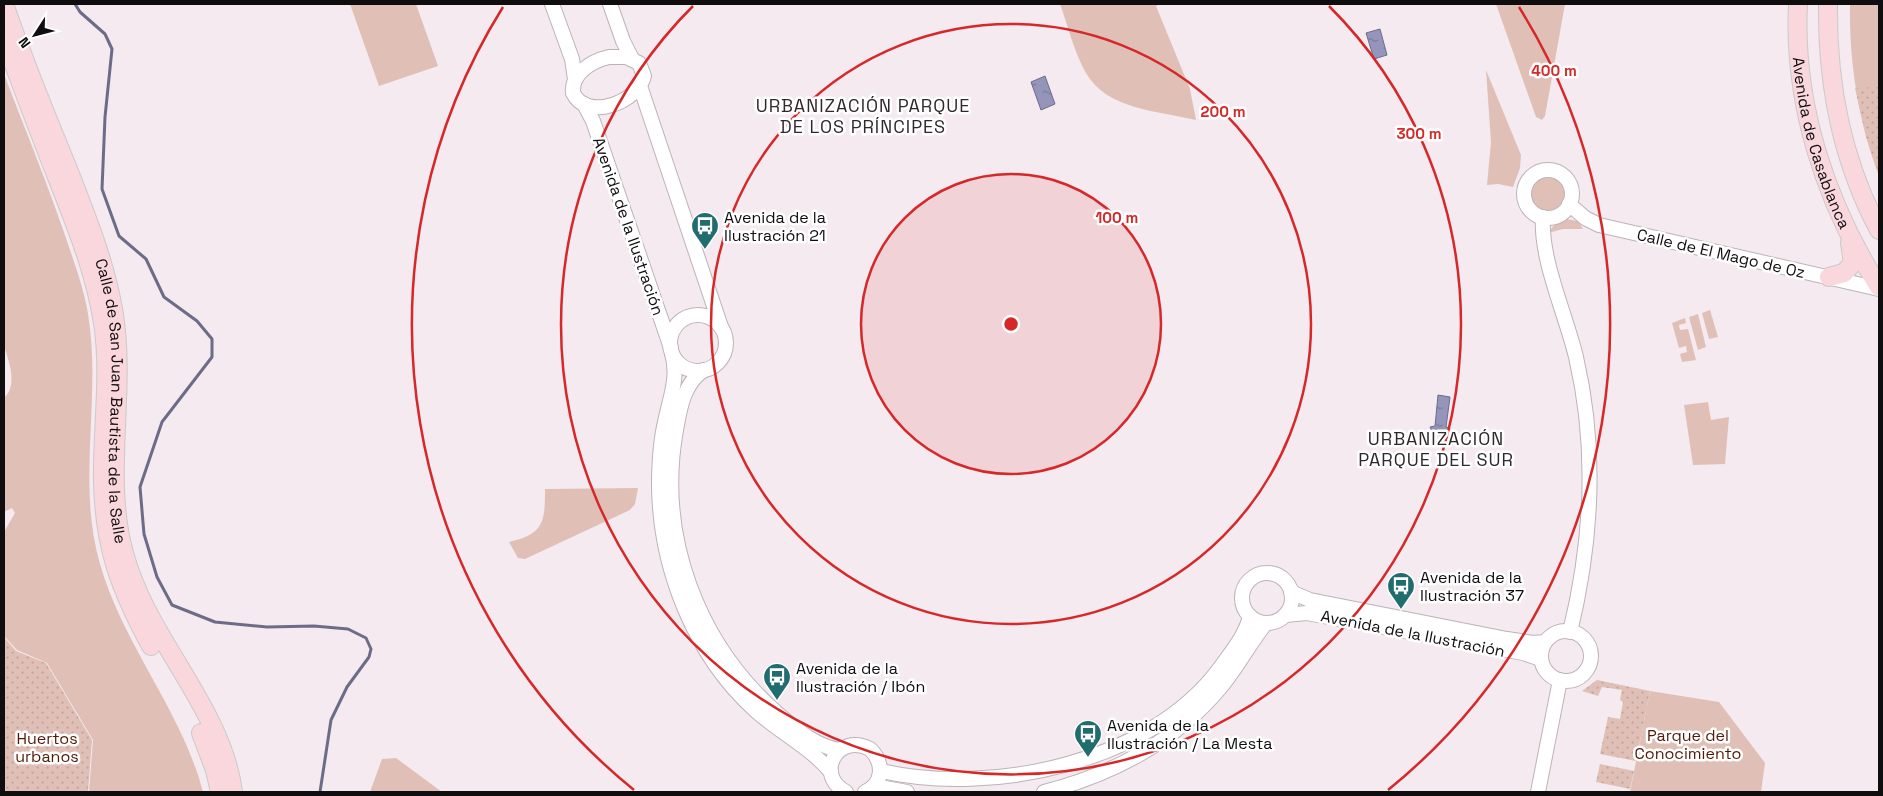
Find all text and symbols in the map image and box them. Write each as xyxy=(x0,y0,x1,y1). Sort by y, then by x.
north arrow xyxy=(10,10,60,60)
text: N xyxy=(14,34,35,52)
street label: Avenida de Casablanca xyxy=(1788,56,1855,232)
text: 400 m xyxy=(1531,61,1577,80)
district label: URBANIZACIÓN PARQUE DE LOS PRÍNCIPES xyxy=(756,94,970,138)
text: 200 m xyxy=(1201,102,1245,121)
text: 300 m xyxy=(1396,124,1442,143)
street label: Avenida de la Ilustración xyxy=(588,134,669,318)
place label: Avenida de la Ilustración 21 xyxy=(724,207,826,246)
text: 100 m xyxy=(1096,208,1138,227)
bus stop icon: Avenida de la Ilustración 21 xyxy=(690,211,720,250)
street label: Calle de El Mago de Oz xyxy=(1635,224,1807,283)
street label: Calle de San Juan Bautista de la Salle xyxy=(90,256,131,546)
centre of rings xyxy=(1002,315,1020,333)
district label: URBANIZACIÓN PARQUE DEL SUR xyxy=(1358,427,1514,471)
place label: Avenida de la Ilustración 37 xyxy=(1420,567,1524,606)
bus stop icon: Avenida de la Ilustración 37 xyxy=(1386,571,1416,610)
street label: Avenida de la Ilustración xyxy=(1319,605,1507,662)
place label: Avenida de la Ilustración / Ibón xyxy=(796,658,925,697)
bus stop icon: Avenida de la Ilustración / Ibón xyxy=(762,662,792,701)
place label: Avenida de la Ilustración / La Mesta xyxy=(1107,715,1272,754)
bus stop icon: Avenida de la Ilustración / La Mesta xyxy=(1073,719,1103,758)
park label: Parque del Conocimiento xyxy=(1634,725,1742,764)
park label: Huertos urbanos xyxy=(15,728,79,767)

